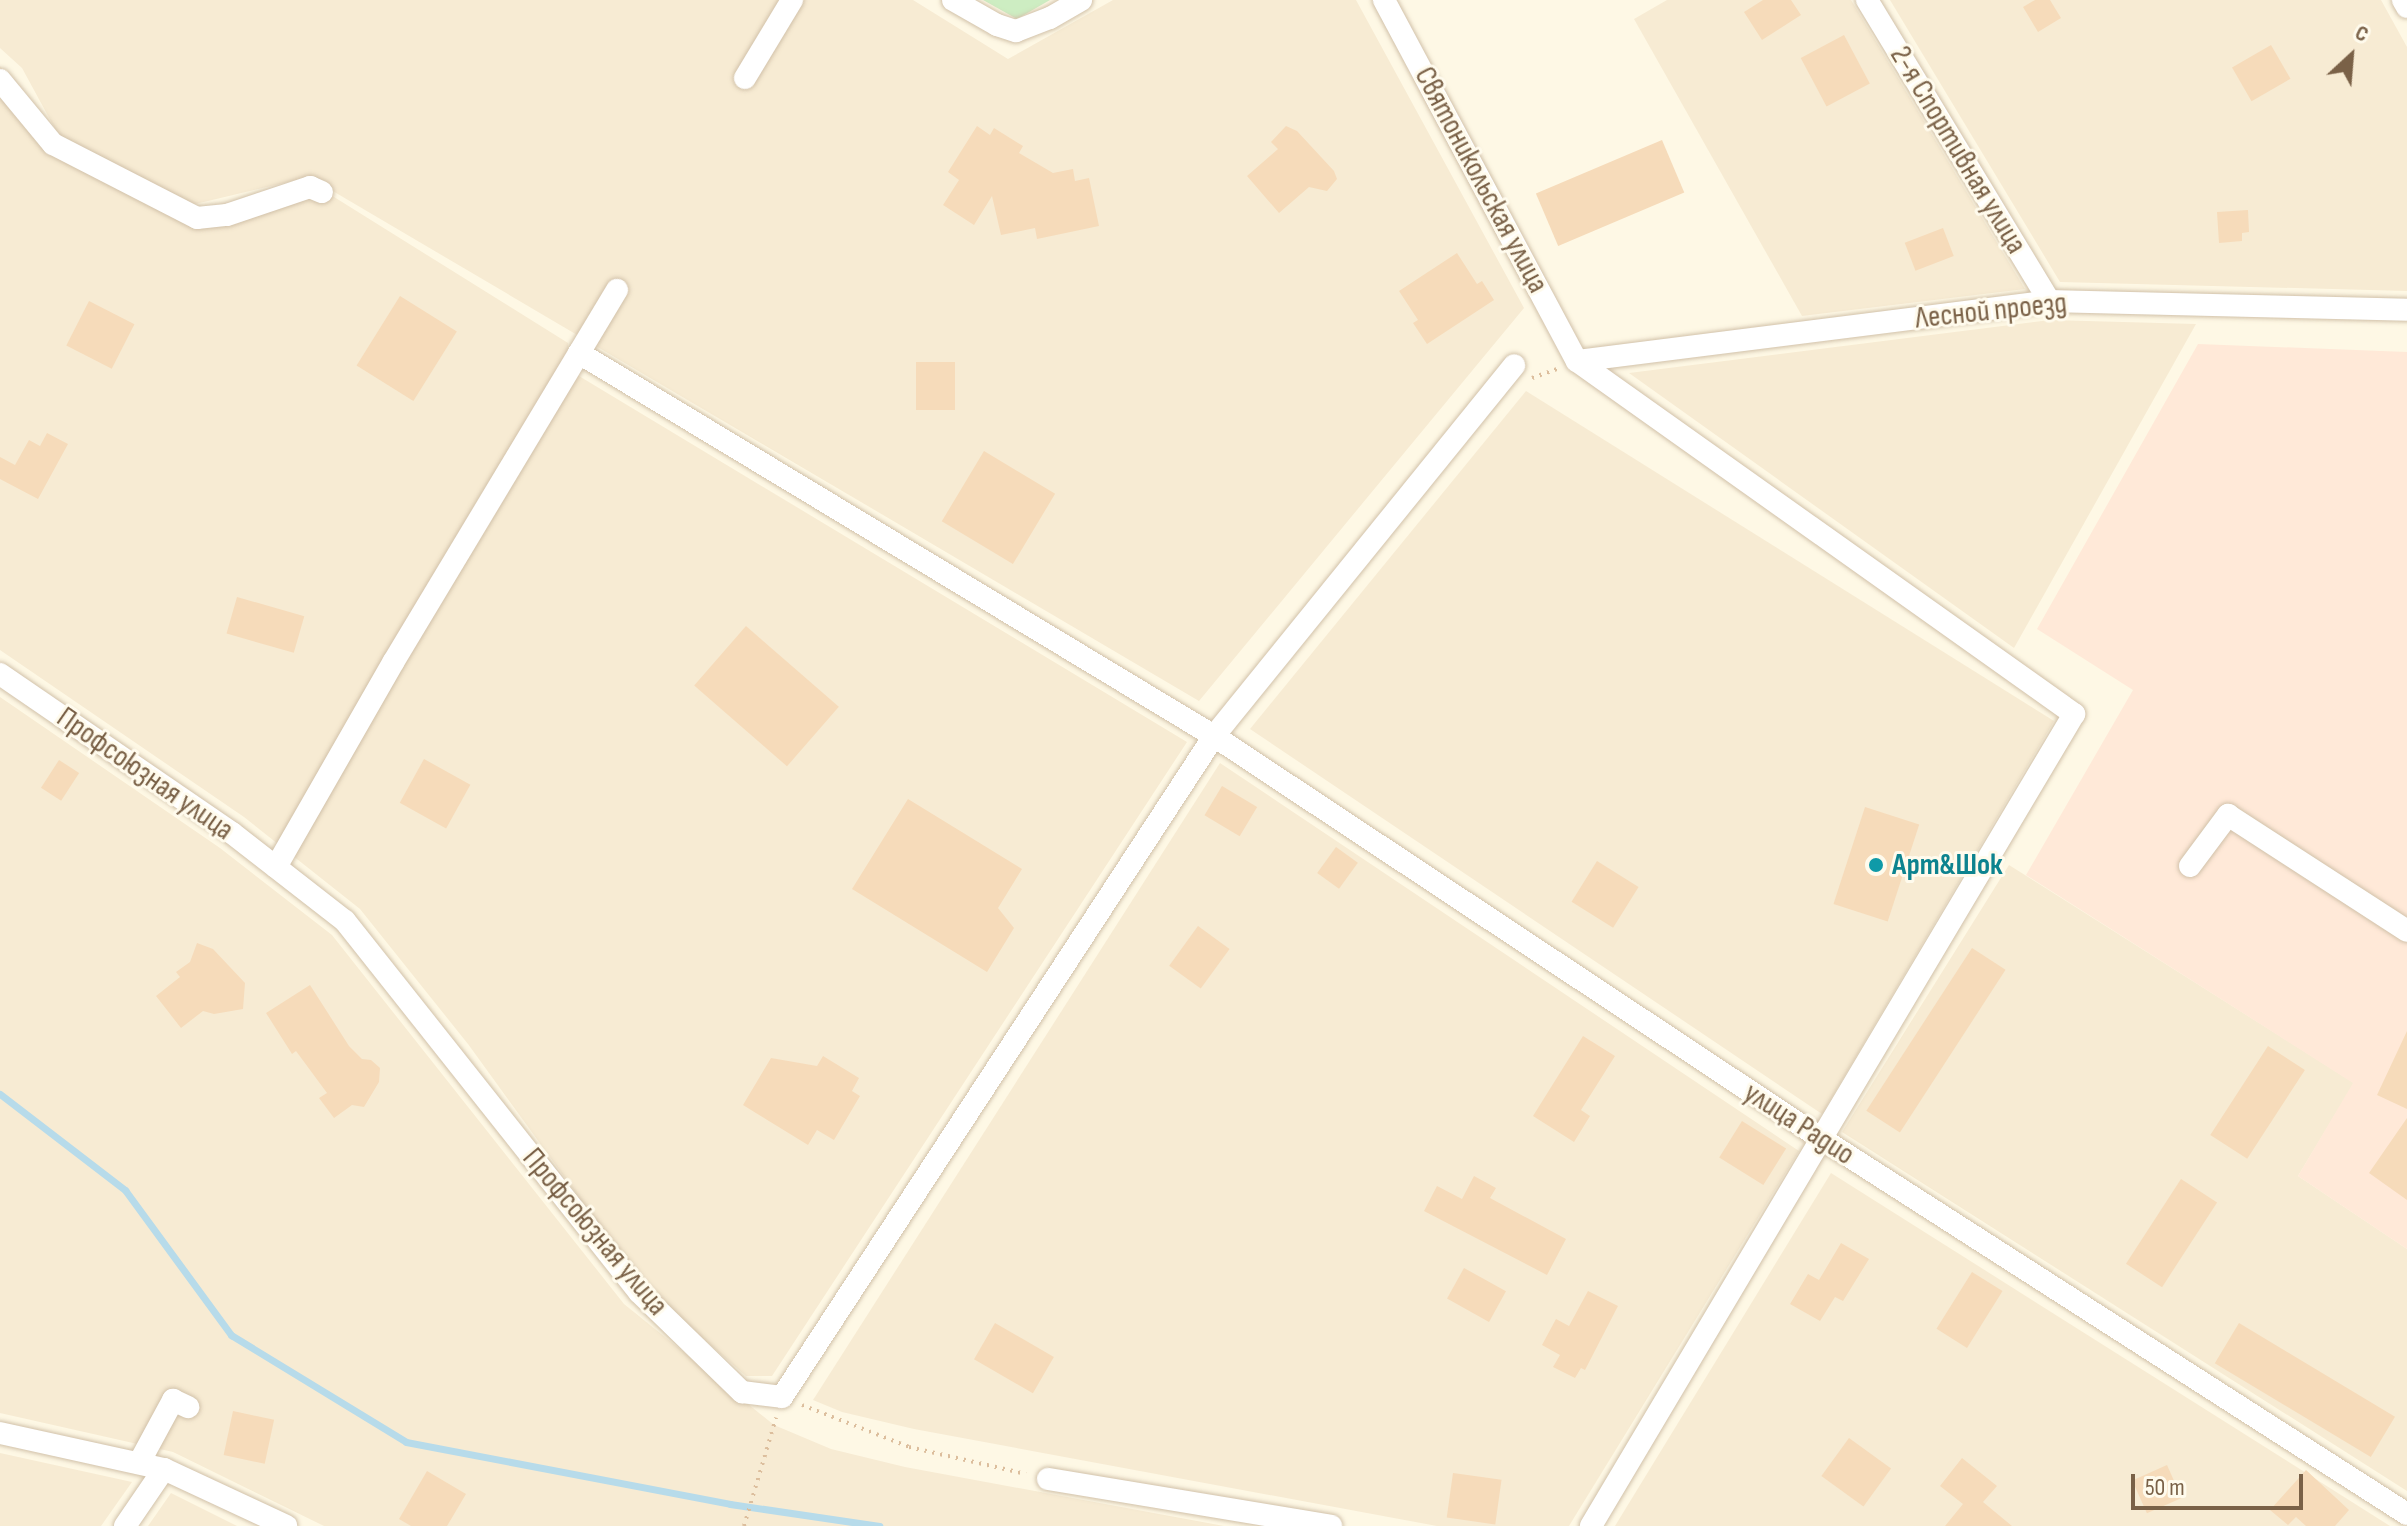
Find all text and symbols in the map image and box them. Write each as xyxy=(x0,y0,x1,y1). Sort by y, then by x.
north arrow xyxy=(2311,16,2391,96)
text: С xyxy=(2351,19,2373,49)
street label: 2-я Спортивная улица xyxy=(1882,40,2034,260)
street label: Святоникольская улица xyxy=(1406,61,1556,299)
street label: Лесной проезд xyxy=(1913,285,2069,337)
street label: Профсоюзная улица xyxy=(50,700,240,848)
place label: Арт&Шок xyxy=(1892,847,2003,883)
marker: Арт&Шок xyxy=(1867,856,1885,874)
street label: улица Радио xyxy=(1737,1075,1861,1173)
street label: Профсоюзная улица xyxy=(515,1141,675,1323)
scale bar xyxy=(2135,1458,2307,1508)
text: 50 m xyxy=(2145,1473,2185,1502)

